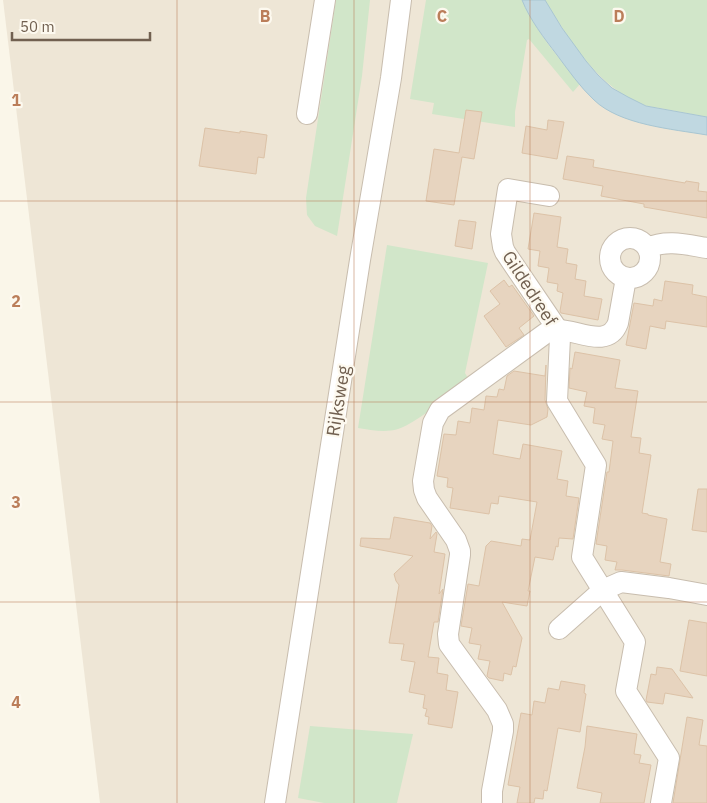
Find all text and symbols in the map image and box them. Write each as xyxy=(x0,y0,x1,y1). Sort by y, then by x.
text: B xyxy=(260,6,271,26)
text: C xyxy=(437,6,447,26)
text: D xyxy=(613,6,625,26)
scale bar xyxy=(12,10,150,42)
text: 50 m xyxy=(20,17,55,36)
text: 1 xyxy=(11,90,21,110)
street label: Gildedreef xyxy=(497,246,563,330)
text: 2 xyxy=(11,291,21,311)
street label: Rijksweg xyxy=(321,363,355,438)
text: 3 xyxy=(11,492,21,512)
text: 4 xyxy=(11,692,21,712)

